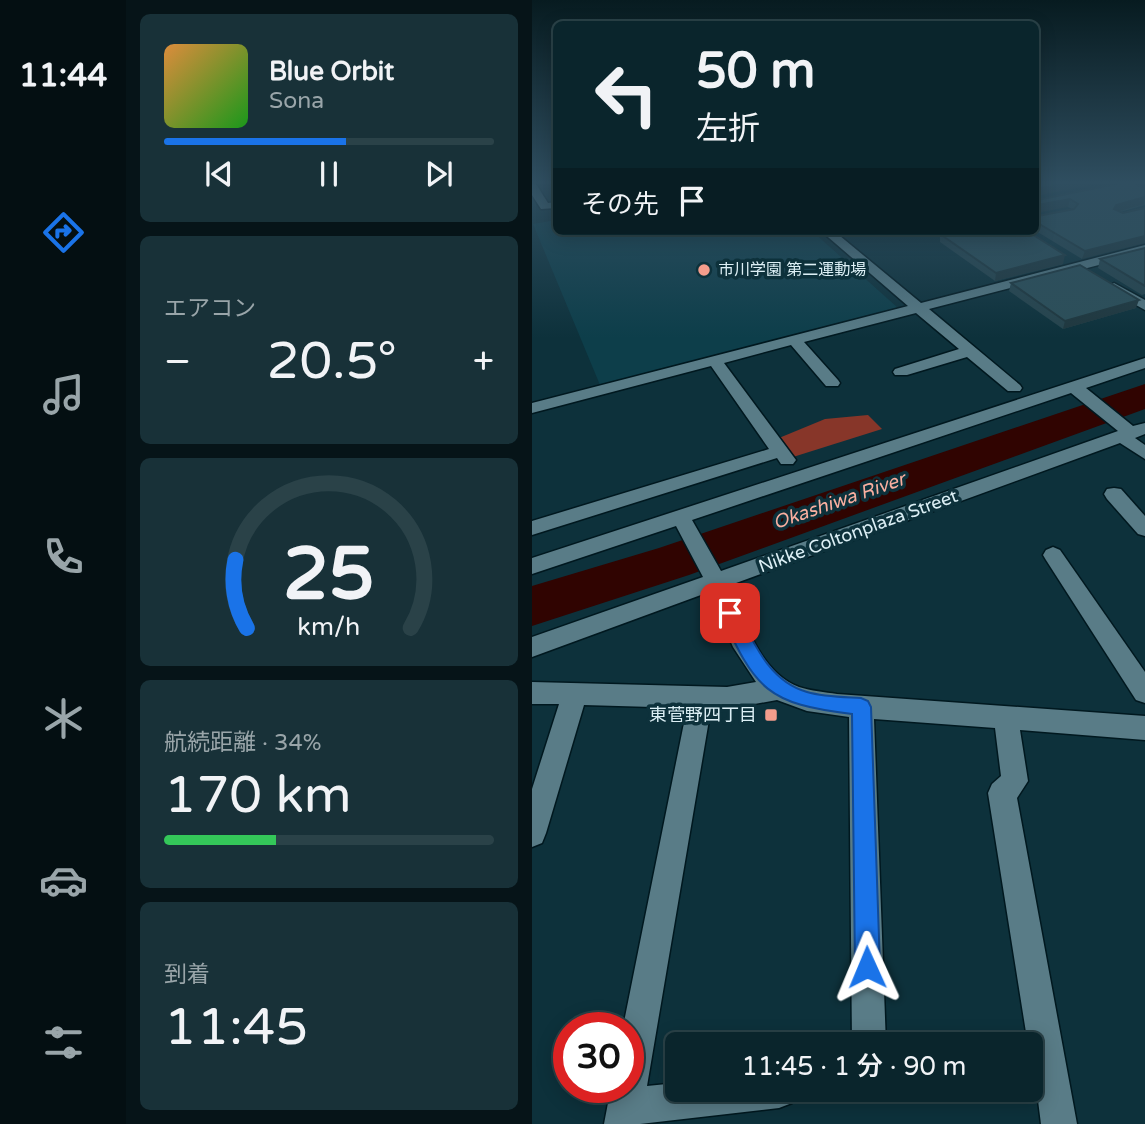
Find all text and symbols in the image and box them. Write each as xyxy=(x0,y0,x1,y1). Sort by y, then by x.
text: 50 m xyxy=(696,42,815,101)
icon: left xyxy=(581,49,672,140)
text: Blue Orbit xyxy=(269,56,394,87)
text: 11:44 xyxy=(19,57,107,95)
text: Sona xyxy=(269,87,324,115)
text: 左折 xyxy=(696,110,760,148)
icon: previous xyxy=(200,155,238,193)
icon: pause xyxy=(310,155,348,193)
icon: next xyxy=(420,155,458,193)
icon: arrive xyxy=(673,182,711,220)
text: その先 xyxy=(581,189,659,220)
icon: directions xyxy=(39,208,88,257)
place label: 市川学園 第二運動場 xyxy=(718,260,866,280)
marker: 市川学園 第二運動場 xyxy=(696,262,712,278)
text: エアコン xyxy=(164,295,256,323)
text: 20.5° xyxy=(267,330,397,393)
text: − xyxy=(164,339,191,385)
text: + xyxy=(473,339,494,385)
icon: music xyxy=(39,370,88,419)
water label: Okashiwa River xyxy=(770,467,911,534)
street label: Nikke Coltonplaza Street xyxy=(755,485,961,577)
text: 25 xyxy=(283,531,375,619)
icon: phone xyxy=(39,532,88,581)
pin xyxy=(700,583,760,643)
icon: arrive xyxy=(711,594,749,632)
text: km/h xyxy=(298,612,360,642)
icon: climate xyxy=(39,694,88,743)
place label: 東菅野四丁目 xyxy=(649,704,757,726)
marker: 東菅野四丁目 xyxy=(763,707,779,723)
text: 航続距離 · 34% xyxy=(164,729,322,757)
text: 170 km xyxy=(164,764,352,827)
icon: car xyxy=(39,856,88,905)
position arrow xyxy=(830,930,904,1004)
text: 到着 xyxy=(164,961,210,989)
text: 11:45 xyxy=(164,996,308,1059)
speed limit sign: 30 xyxy=(553,1012,644,1103)
icon: filters xyxy=(39,1018,88,1067)
text: 11:45 · 1 分 · 90 m xyxy=(741,1051,967,1082)

